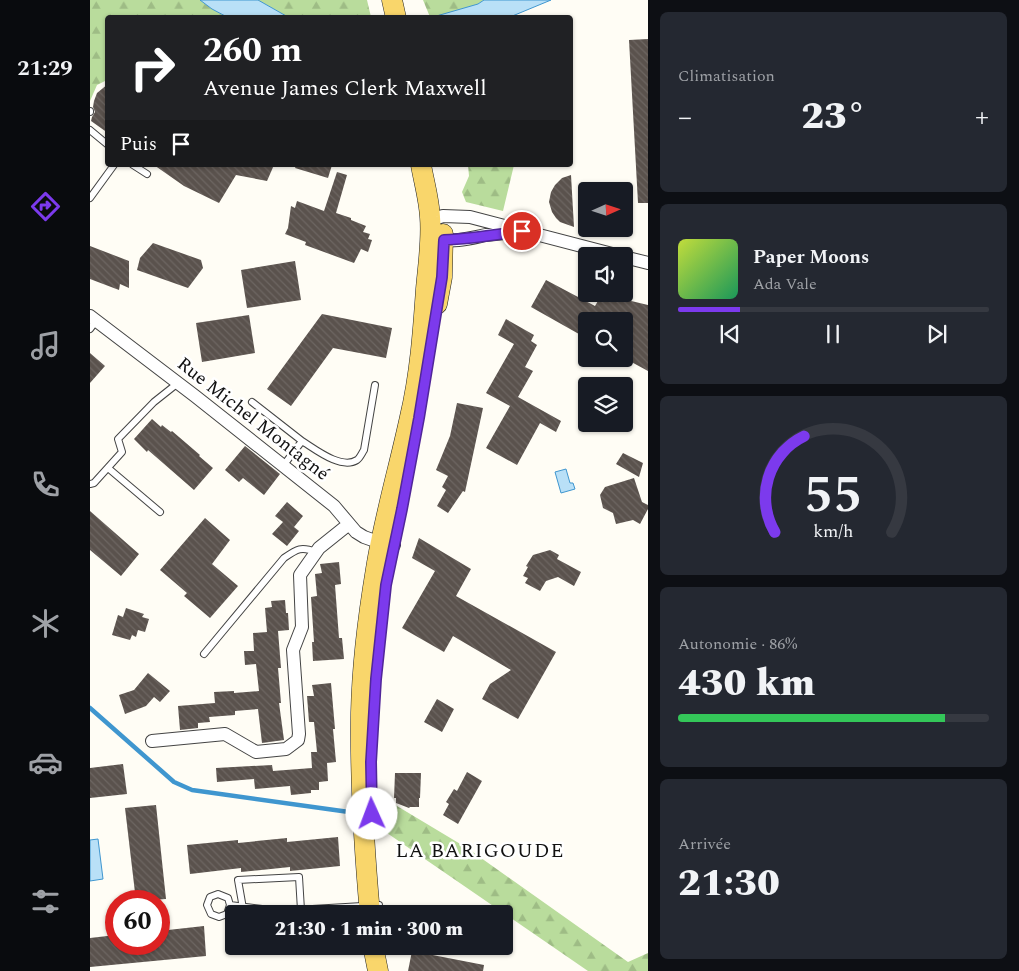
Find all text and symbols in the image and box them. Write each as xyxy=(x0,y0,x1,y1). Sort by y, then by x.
text: 260 m xyxy=(203,24,302,77)
icon: right xyxy=(120,35,185,100)
text: 21:29 xyxy=(17,52,73,85)
text: Climatisation xyxy=(678,64,775,88)
text: Avenue James Clerk Maxwell xyxy=(203,72,487,105)
text: 23° xyxy=(801,88,866,146)
text: − xyxy=(678,96,692,139)
text: + xyxy=(975,96,989,139)
text: Puis xyxy=(120,130,157,159)
icon: arrive xyxy=(167,130,195,158)
north arrow xyxy=(578,182,632,238)
map controls xyxy=(578,182,633,432)
icon: directions xyxy=(28,189,63,224)
pin xyxy=(501,210,543,252)
icon: arrive xyxy=(508,217,536,245)
text: Paper Moons xyxy=(753,243,869,272)
button: sound xyxy=(578,247,633,302)
text: Ada Vale xyxy=(753,272,817,296)
button: search xyxy=(578,312,633,367)
icon: previous xyxy=(716,320,744,348)
icon: pause xyxy=(819,320,847,348)
icon: next xyxy=(923,320,951,348)
icon: music xyxy=(28,328,63,363)
street label: Rue Michel Montagné xyxy=(170,350,336,488)
button: layers xyxy=(578,377,633,432)
text: 55 xyxy=(804,456,863,535)
icon: phone xyxy=(28,467,63,502)
text: km/h xyxy=(813,518,854,545)
icon: climate xyxy=(28,606,63,641)
text: Autonomie · 86% xyxy=(678,632,797,656)
text: 430 km xyxy=(678,655,815,713)
icon: car xyxy=(28,745,63,780)
position arrow xyxy=(345,787,397,839)
text: Arrivée xyxy=(678,832,731,856)
district label: LA BARIGOUDE xyxy=(395,836,565,866)
text: 21:30 xyxy=(678,855,780,913)
icon: filters xyxy=(28,884,63,919)
speed limit sign: 60 xyxy=(105,890,170,955)
text: 21:30 · 1 min · 300 m xyxy=(275,915,463,944)

